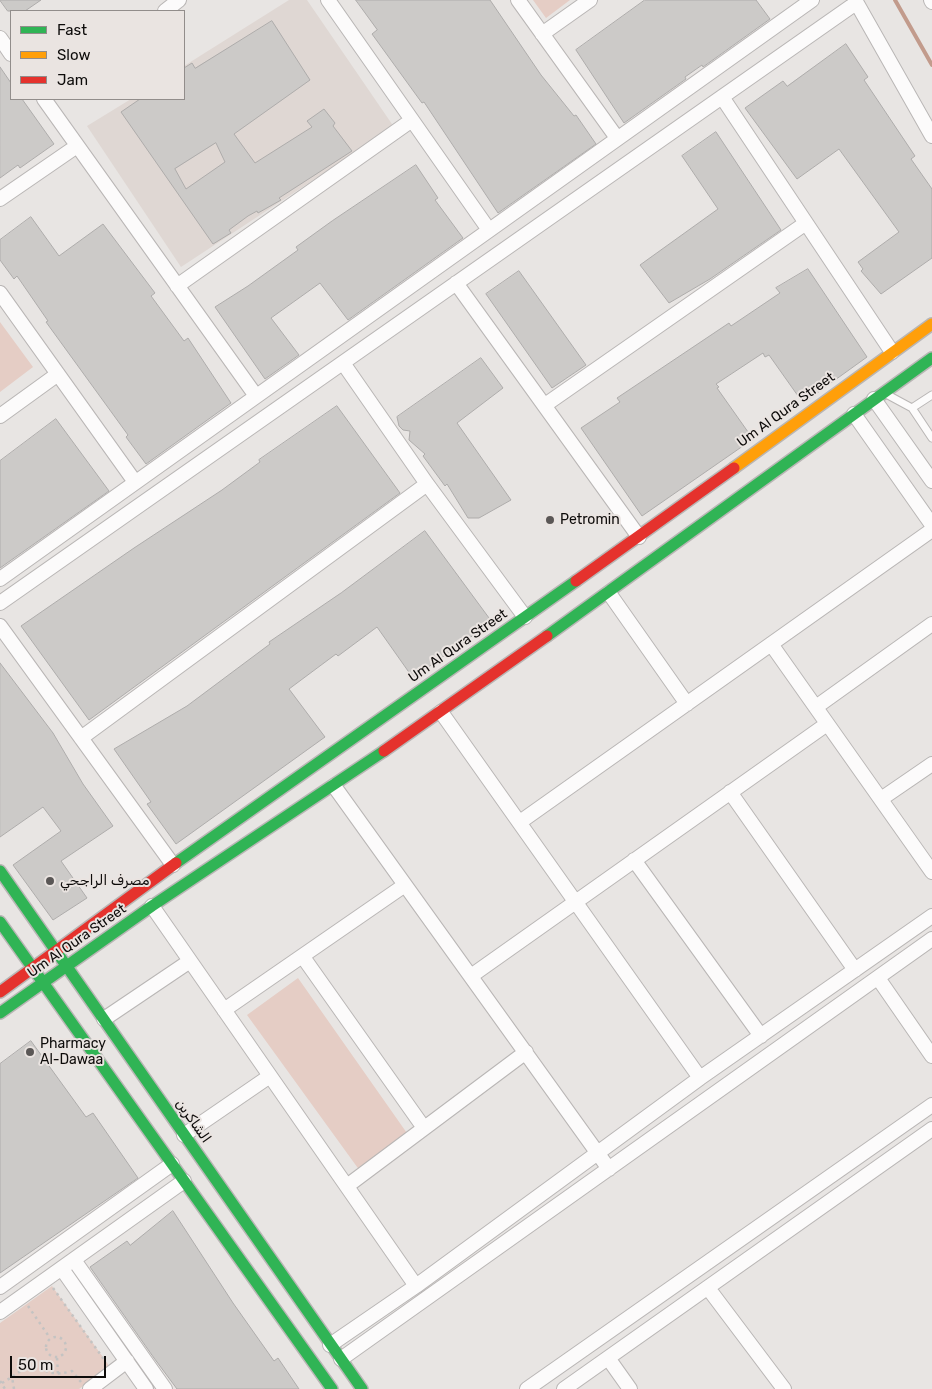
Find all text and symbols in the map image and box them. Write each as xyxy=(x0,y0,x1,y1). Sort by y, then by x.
legend xyxy=(10,10,185,100)
text: Fast xyxy=(57,21,87,39)
text: Slow xyxy=(57,46,90,64)
text: Jam xyxy=(57,71,88,89)
street label: Um Al Qura Street xyxy=(734,369,838,451)
place label: Petromin xyxy=(560,512,620,528)
marker: Petromin xyxy=(544,514,556,526)
street label: Um Al Qura Street xyxy=(405,606,511,686)
place label: مصرف الراجحي xyxy=(60,873,150,889)
marker: مصرف الراجحي xyxy=(44,875,56,887)
street label: Um Al Qura Street xyxy=(24,901,130,981)
place label: Pharmacy Al-Dawaa xyxy=(40,1036,106,1068)
marker: Pharmacy Al-Dawaa xyxy=(24,1046,36,1058)
street label: الشاكرين xyxy=(172,1096,214,1146)
scale bar xyxy=(12,1346,109,1378)
text: 50 m xyxy=(18,1356,53,1374)

